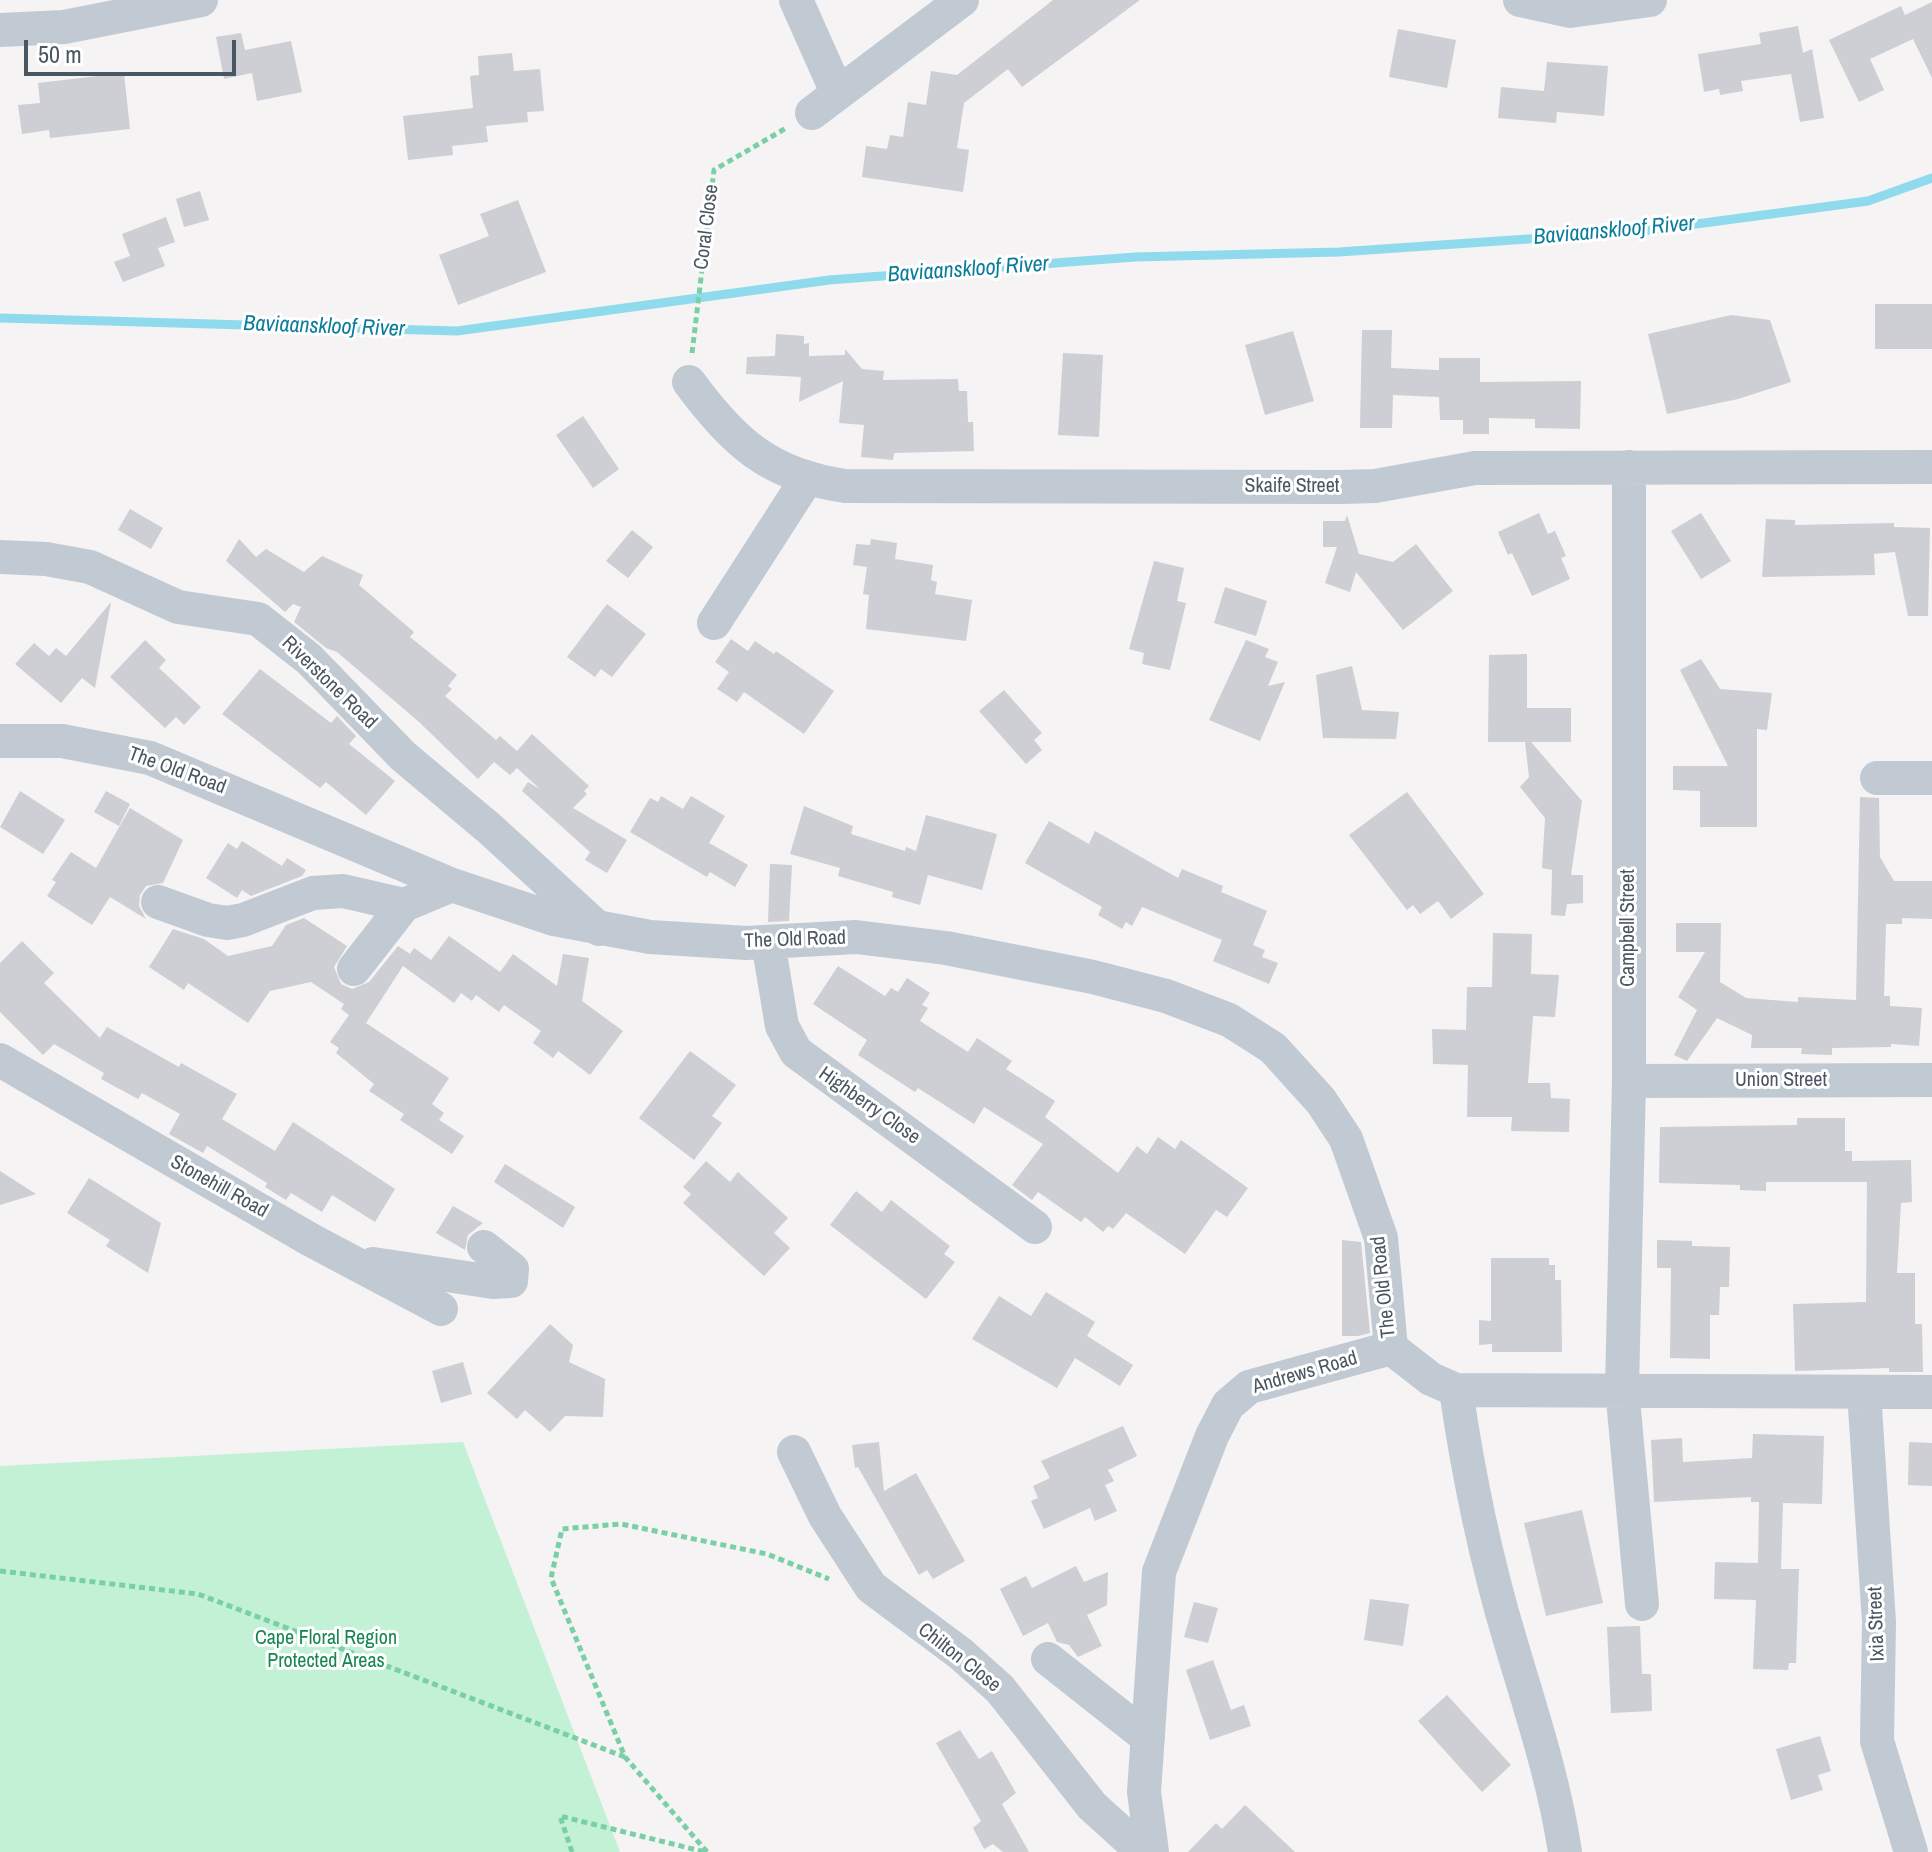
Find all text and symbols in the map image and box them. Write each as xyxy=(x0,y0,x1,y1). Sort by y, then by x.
scale bar xyxy=(28,24,240,74)
text: 50 m xyxy=(38,38,82,70)
street label: Coral Close xyxy=(690,183,724,271)
water label: Baviaanskloof River xyxy=(1532,211,1696,251)
water label: Baviaanskloof River xyxy=(887,251,1049,289)
water label: Baviaanskloof River xyxy=(243,311,405,343)
street label: Skaife Street xyxy=(1245,475,1339,499)
street label: Riverstone Road xyxy=(276,632,382,734)
street label: The Old Road xyxy=(125,742,229,800)
street label: Campbell Street xyxy=(1617,869,1641,987)
street label: The Old Road xyxy=(744,926,846,954)
street label: Highberry Close xyxy=(814,1062,924,1150)
street label: Union Street xyxy=(1735,1069,1827,1093)
street label: Stonehill Road xyxy=(166,1150,272,1224)
street label: The Old Road xyxy=(1367,1235,1401,1339)
street label: Andrews Road xyxy=(1250,1347,1360,1399)
street label: Ixia Street xyxy=(1864,1586,1890,1662)
street label: Chilton Close xyxy=(913,1618,1005,1698)
park label: Cape Floral Region Protected Areas xyxy=(255,1627,397,1674)

